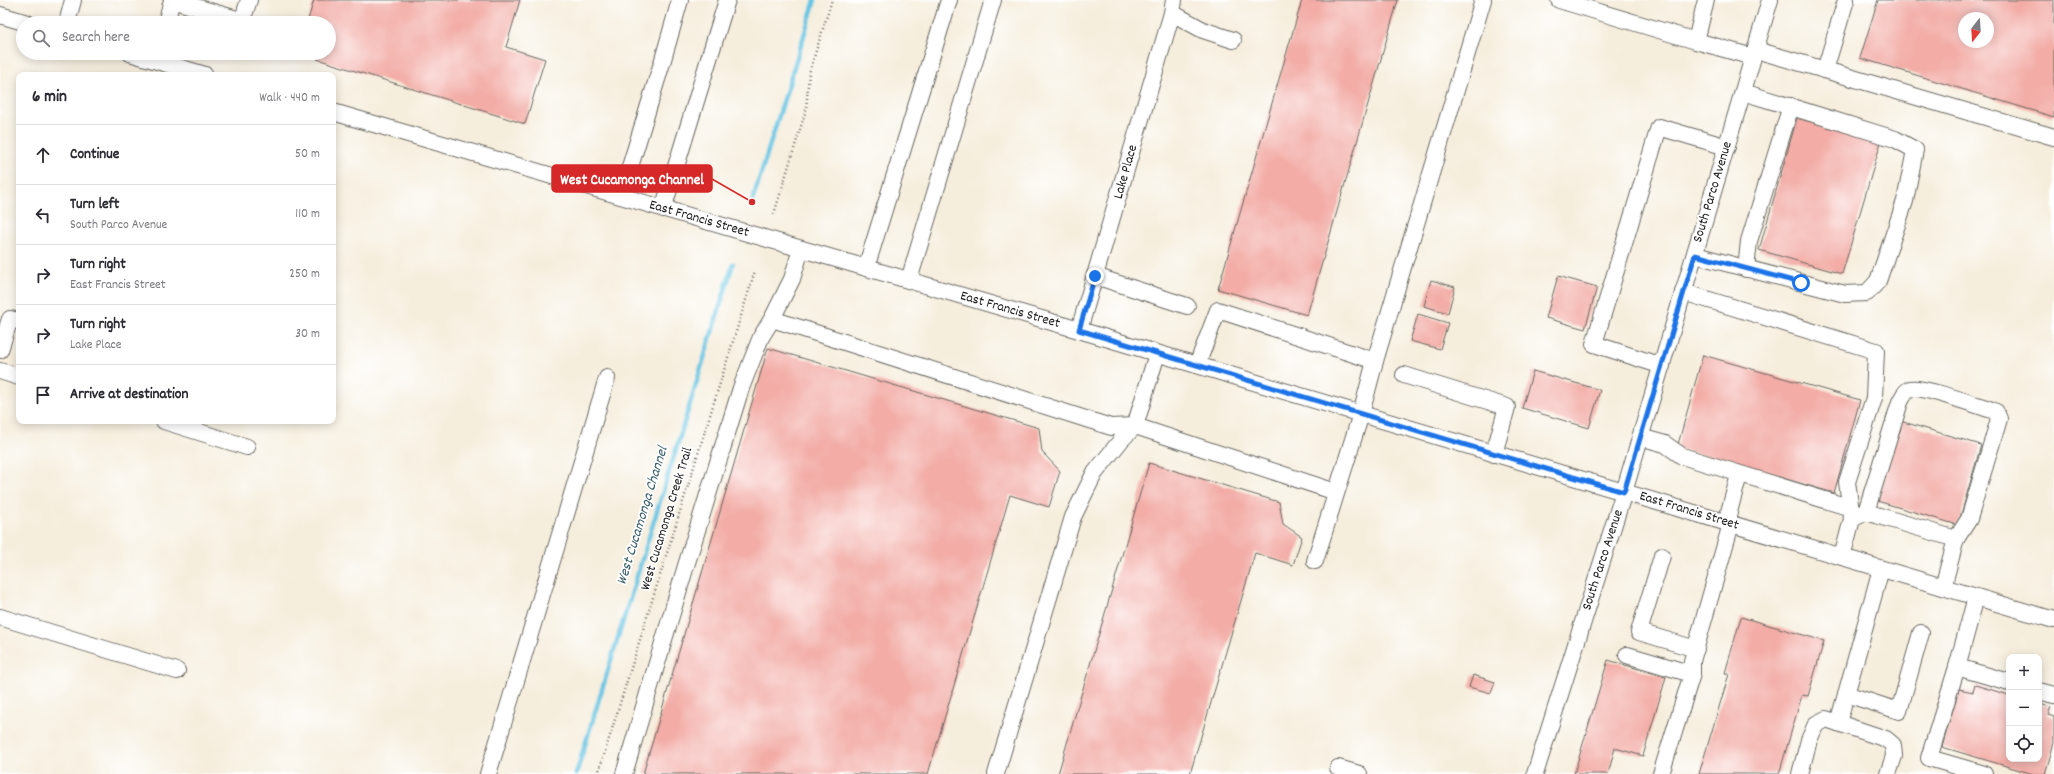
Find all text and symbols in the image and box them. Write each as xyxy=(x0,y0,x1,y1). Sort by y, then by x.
north arrow xyxy=(1958,12,1994,48)
search box xyxy=(16,16,336,60)
icon: search xyxy=(30,27,52,49)
text: Search here xyxy=(62,27,130,49)
text: 6 min xyxy=(32,86,67,110)
text: Walk · 440 m xyxy=(259,89,320,108)
street label: South Parco Avenue xyxy=(1688,139,1738,245)
street label: Lake Place xyxy=(1109,143,1143,201)
icon: ahead xyxy=(32,144,54,166)
text: Continue xyxy=(70,144,119,166)
text: 50 m xyxy=(295,145,320,164)
callout: West Cucamonga Channel xyxy=(552,165,712,192)
text: West Cucamonga Channel xyxy=(560,170,704,192)
text: Turn left xyxy=(70,194,119,216)
street label: East Francis Street xyxy=(647,195,751,243)
icon: left xyxy=(32,204,54,226)
text: 110 m xyxy=(295,205,320,224)
text: South Parco Avenue xyxy=(70,216,167,235)
text: Turn right xyxy=(70,254,126,276)
icon: right xyxy=(32,264,54,286)
text: 250 m xyxy=(289,265,320,284)
route end xyxy=(1086,267,1104,285)
route start xyxy=(1792,274,1810,292)
text: East Francis Street xyxy=(70,276,166,295)
street label: East Francis Street xyxy=(958,286,1062,334)
text: Turn right xyxy=(70,314,126,336)
icon: right xyxy=(32,324,54,346)
text: 30 m xyxy=(295,325,320,344)
text: Lake Place xyxy=(70,336,121,355)
icon: arrive xyxy=(32,384,54,406)
text: Arrive at destination xyxy=(70,384,188,406)
water label: West Cucamonga Channel xyxy=(611,443,675,588)
street label: West Cucamonga Creek Trail xyxy=(636,444,698,593)
street label: East Francis Street xyxy=(1637,486,1741,536)
street label: South Parco Avenue xyxy=(1577,507,1629,613)
map controls xyxy=(2006,654,2042,762)
button: + xyxy=(2006,654,2042,690)
button: − xyxy=(2006,690,2042,726)
button: locate xyxy=(2006,726,2042,762)

